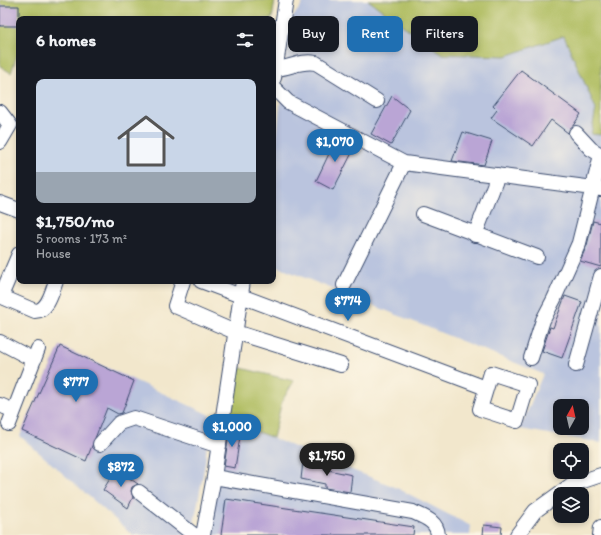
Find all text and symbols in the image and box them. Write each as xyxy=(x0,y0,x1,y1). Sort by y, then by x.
chip: Buy xyxy=(288,16,339,52)
chip: Rent xyxy=(347,16,403,52)
chip: Filters xyxy=(411,16,478,52)
icon: filters xyxy=(234,29,256,51)
text: 6 homes xyxy=(36,30,96,50)
icon: home xyxy=(110,105,182,177)
pin: $1,070 xyxy=(302,129,368,163)
text: $1,070 xyxy=(316,134,354,149)
text: $1,750/mo xyxy=(36,211,114,231)
text: 5 rooms · 173 m² xyxy=(36,231,127,246)
text: House xyxy=(36,246,71,261)
pin: $774 xyxy=(324,288,372,322)
text: $774 xyxy=(334,293,362,308)
pin: $777 xyxy=(52,369,100,403)
text: $777 xyxy=(63,374,89,389)
north arrow xyxy=(553,399,589,435)
map controls xyxy=(553,399,589,523)
pin: $1,000 xyxy=(199,414,265,448)
text: $1,000 xyxy=(212,419,252,434)
pin: $1,750 xyxy=(294,443,360,477)
button: locate xyxy=(553,443,589,479)
text: $1,750 xyxy=(309,448,346,463)
pin: $872 xyxy=(97,454,145,488)
text: $872 xyxy=(107,459,135,474)
button: layers xyxy=(553,487,589,523)

